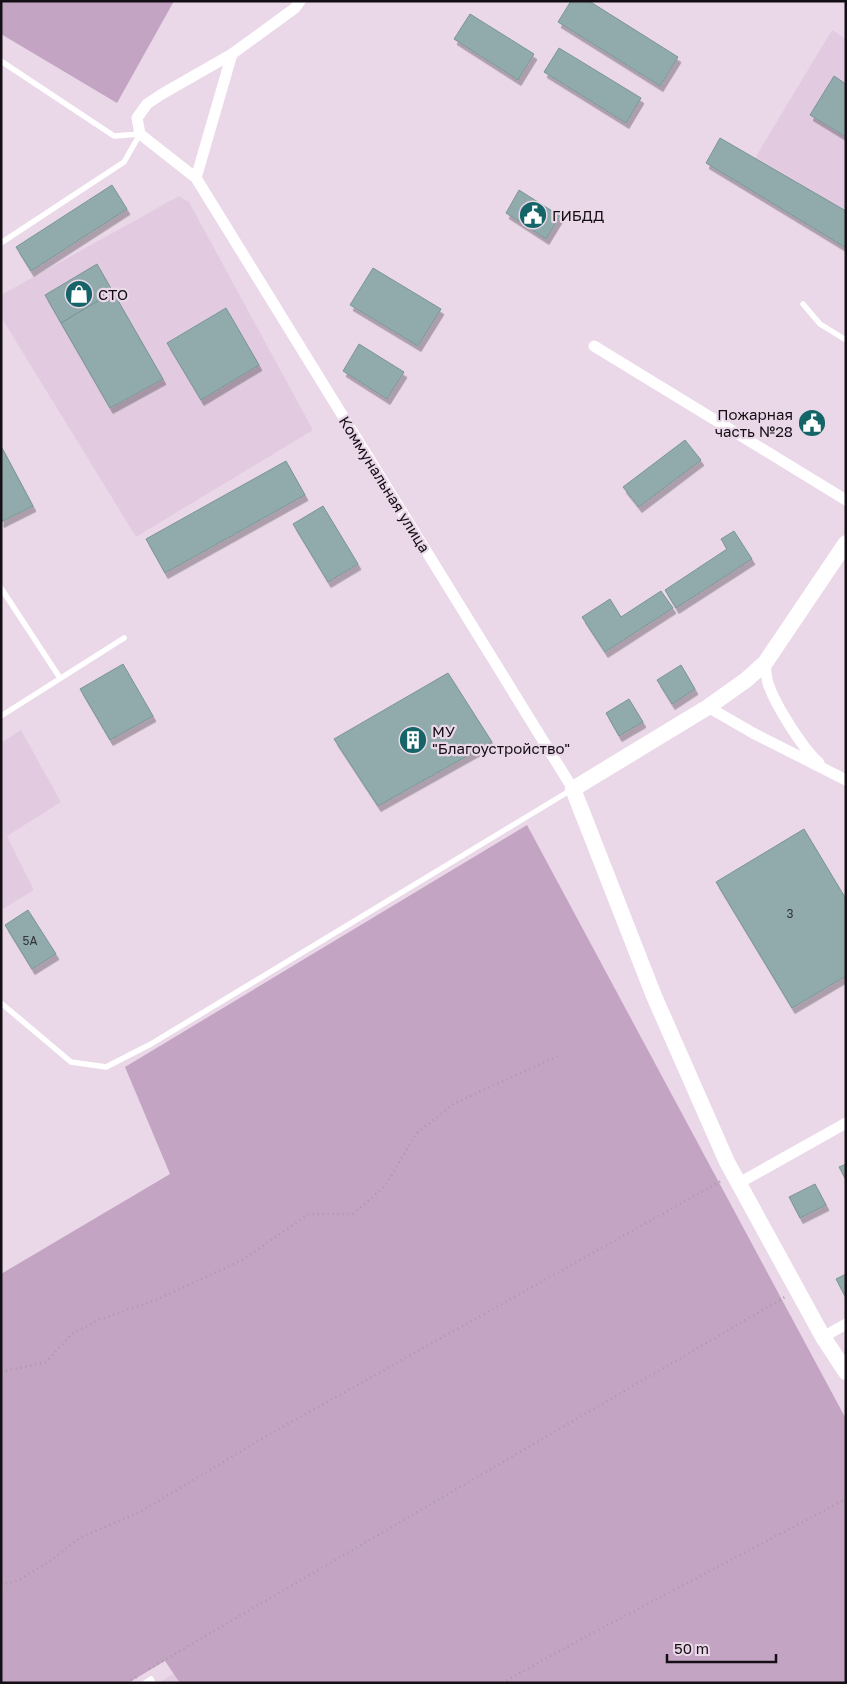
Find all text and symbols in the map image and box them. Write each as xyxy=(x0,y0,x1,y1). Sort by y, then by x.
public building icon: ГИБДД xyxy=(518,200,548,230)
place label: ГИБДД xyxy=(552,206,604,224)
shop icon: СТО xyxy=(64,279,94,309)
place label: СТО xyxy=(98,285,128,303)
place label: Пожарная часть №28 xyxy=(715,405,793,440)
public building icon: Пожарная часть №28 xyxy=(797,408,827,438)
street label: Коммунальная улица xyxy=(336,413,434,555)
place label: МУ "Благоустройство" xyxy=(432,722,570,757)
building icon: МУ "Благоустройство" xyxy=(398,725,428,755)
house number: 3 xyxy=(786,906,794,921)
house number: 5А xyxy=(22,933,38,948)
scale bar xyxy=(667,1632,776,1664)
text: 50 m xyxy=(674,1639,709,1657)

